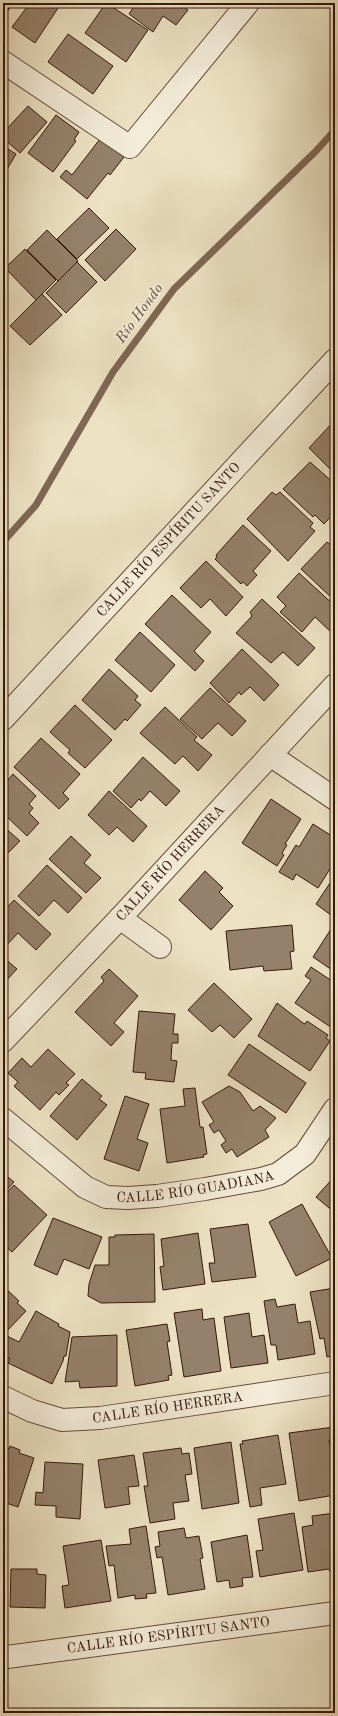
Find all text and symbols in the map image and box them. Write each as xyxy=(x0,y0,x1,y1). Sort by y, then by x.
water label: Río Hondo xyxy=(113,281,166,347)
street label: CALLE RÍO ESPÍRITU SANTO xyxy=(94,460,243,620)
street label: CALLE RÍO HERRERA xyxy=(114,803,227,924)
street label: CALLE RÍO GUADIANA xyxy=(116,1168,276,1205)
street label: CALLE RÍO HERRERA xyxy=(92,1390,244,1425)
street label: CALLE RÍO ESPÍRITU SANTO xyxy=(66,1615,271,1656)

